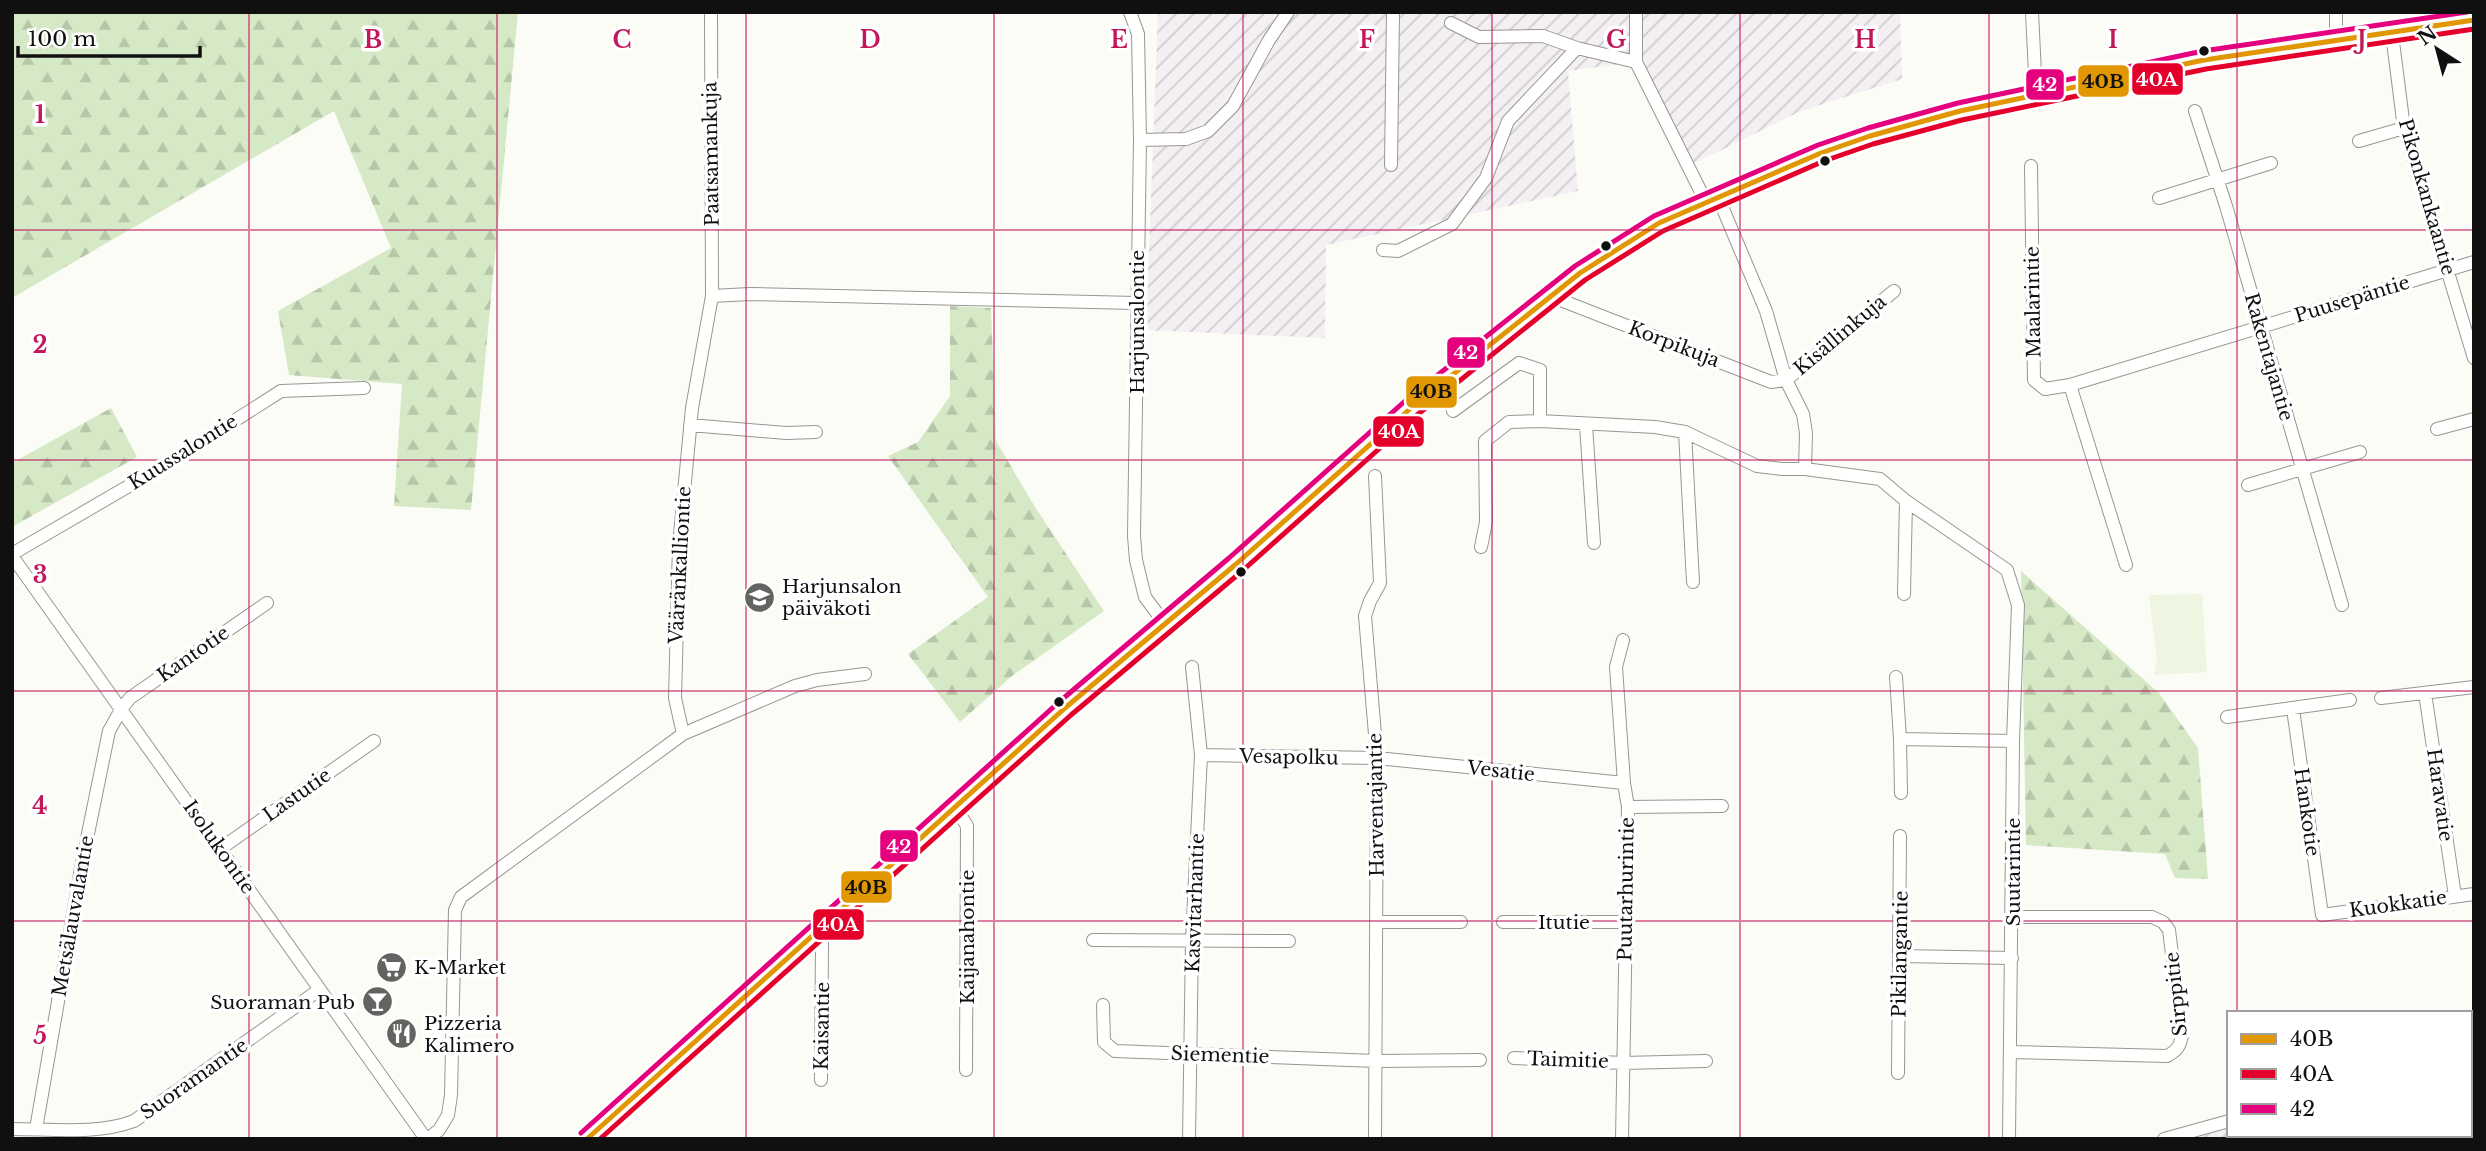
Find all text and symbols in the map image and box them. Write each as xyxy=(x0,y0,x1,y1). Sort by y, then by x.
scale bar xyxy=(18,14,200,58)
north arrow xyxy=(2402,14,2472,84)
text: N xyxy=(2413,21,2441,50)
text: 100 m xyxy=(28,26,96,52)
text: B xyxy=(364,26,382,54)
text: C xyxy=(613,26,631,54)
text: D xyxy=(859,26,881,54)
text: E xyxy=(1110,26,1128,54)
text: F xyxy=(1359,26,1375,54)
text: G xyxy=(1606,26,1626,54)
text: H xyxy=(1854,26,1876,54)
text: I xyxy=(2108,26,2118,54)
text: J xyxy=(2353,26,2367,54)
unlabelled marker xyxy=(2197,44,2211,58)
line badge: 40A xyxy=(2131,62,2184,96)
line badge: 40B xyxy=(2077,64,2130,98)
line badge: 42 xyxy=(2025,68,2065,101)
text: 40A xyxy=(2136,68,2179,91)
text: 40B xyxy=(2082,70,2124,93)
text: 42 xyxy=(2033,73,2058,96)
street label: Paatsamankuja xyxy=(698,81,724,227)
text: 1 xyxy=(35,101,45,129)
street label: Pikonkankaantie xyxy=(2394,116,2460,278)
unlabelled marker xyxy=(1818,154,1832,168)
unlabelled marker xyxy=(1599,239,1613,253)
street label: Maalarintie xyxy=(2021,246,2045,358)
street label: Harjunsalontie xyxy=(1126,250,1149,394)
street label: Puusepäntie xyxy=(2292,271,2412,327)
street label: Kisällinkuja xyxy=(1789,290,1891,380)
street label: Rakentajantie xyxy=(2240,290,2298,424)
street label: Korpikuja xyxy=(1625,316,1723,372)
text: 2 xyxy=(33,331,47,359)
line badge: 42 xyxy=(1446,336,1486,369)
text: 42 xyxy=(1454,341,1479,364)
line badge: 40B xyxy=(1405,375,1458,409)
text: 40B xyxy=(1410,380,1452,403)
street label: Kuussalontie xyxy=(124,409,242,495)
line badge: 40A xyxy=(1372,415,1425,448)
text: 40A xyxy=(1378,420,1421,443)
street label: Vääränkalliontie xyxy=(664,485,696,646)
text: 3 xyxy=(33,561,47,589)
unlabelled marker xyxy=(1234,565,1248,579)
place label: Harjunsalon päiväkoti xyxy=(782,575,902,620)
school or university icon: Harjunsalon päiväkoti xyxy=(742,580,776,614)
street label: Kantotie xyxy=(153,621,233,687)
unlabelled marker xyxy=(1052,695,1066,709)
street label: Harventajantie xyxy=(1363,733,1389,877)
street label: Vesapolku xyxy=(1238,745,1339,769)
street label: Haravatie xyxy=(2422,747,2458,843)
street label: Vesatie xyxy=(1465,756,1536,786)
street label: Lastutie xyxy=(259,763,335,827)
street label: Hankotie xyxy=(2289,766,2325,858)
text: 4 xyxy=(32,792,48,820)
street label: Isolukontie xyxy=(178,796,260,898)
street label: Puutarhurintie xyxy=(1613,817,1639,961)
street label: Suutarintie xyxy=(2002,818,2025,926)
line badge: 42 xyxy=(879,829,919,863)
street label: Kasvitarhantie xyxy=(1181,833,1209,973)
street label: Metsälauvalantie xyxy=(48,834,98,998)
text: 42 xyxy=(887,835,912,858)
line badge: 40B xyxy=(840,870,893,904)
street label: Kaijanahontie xyxy=(956,870,979,1004)
text: 40B xyxy=(845,876,887,899)
street label: Kuokkatie xyxy=(2348,886,2448,922)
street label: Pikilangantie xyxy=(1887,890,1913,1018)
line badge: 40A xyxy=(812,908,865,941)
street label: Itutie xyxy=(1538,911,1590,934)
text: 40A xyxy=(817,913,860,936)
supermarket icon: K-Market xyxy=(374,950,408,984)
street label: Sirppitie xyxy=(2160,951,2192,1037)
place label: K-Market xyxy=(414,956,507,979)
street label: Kaisantie xyxy=(810,982,834,1070)
bar icon: Suoraman Pub xyxy=(361,985,395,1019)
place label: Suoraman Pub xyxy=(210,991,355,1014)
legend xyxy=(2227,1011,2472,1137)
place label: Pizzeria Kalimero xyxy=(424,1012,515,1057)
restaurant icon: Pizzeria Kalimero xyxy=(384,1017,418,1051)
text: 5 xyxy=(33,1022,47,1050)
text: 40B xyxy=(2290,1026,2333,1052)
street label: Suoramantie xyxy=(136,1034,252,1124)
street label: Siementie xyxy=(1170,1042,1270,1068)
street label: Taimitie xyxy=(1527,1047,1609,1073)
text: 40A xyxy=(2290,1061,2334,1087)
text: 42 xyxy=(2290,1096,2315,1122)

